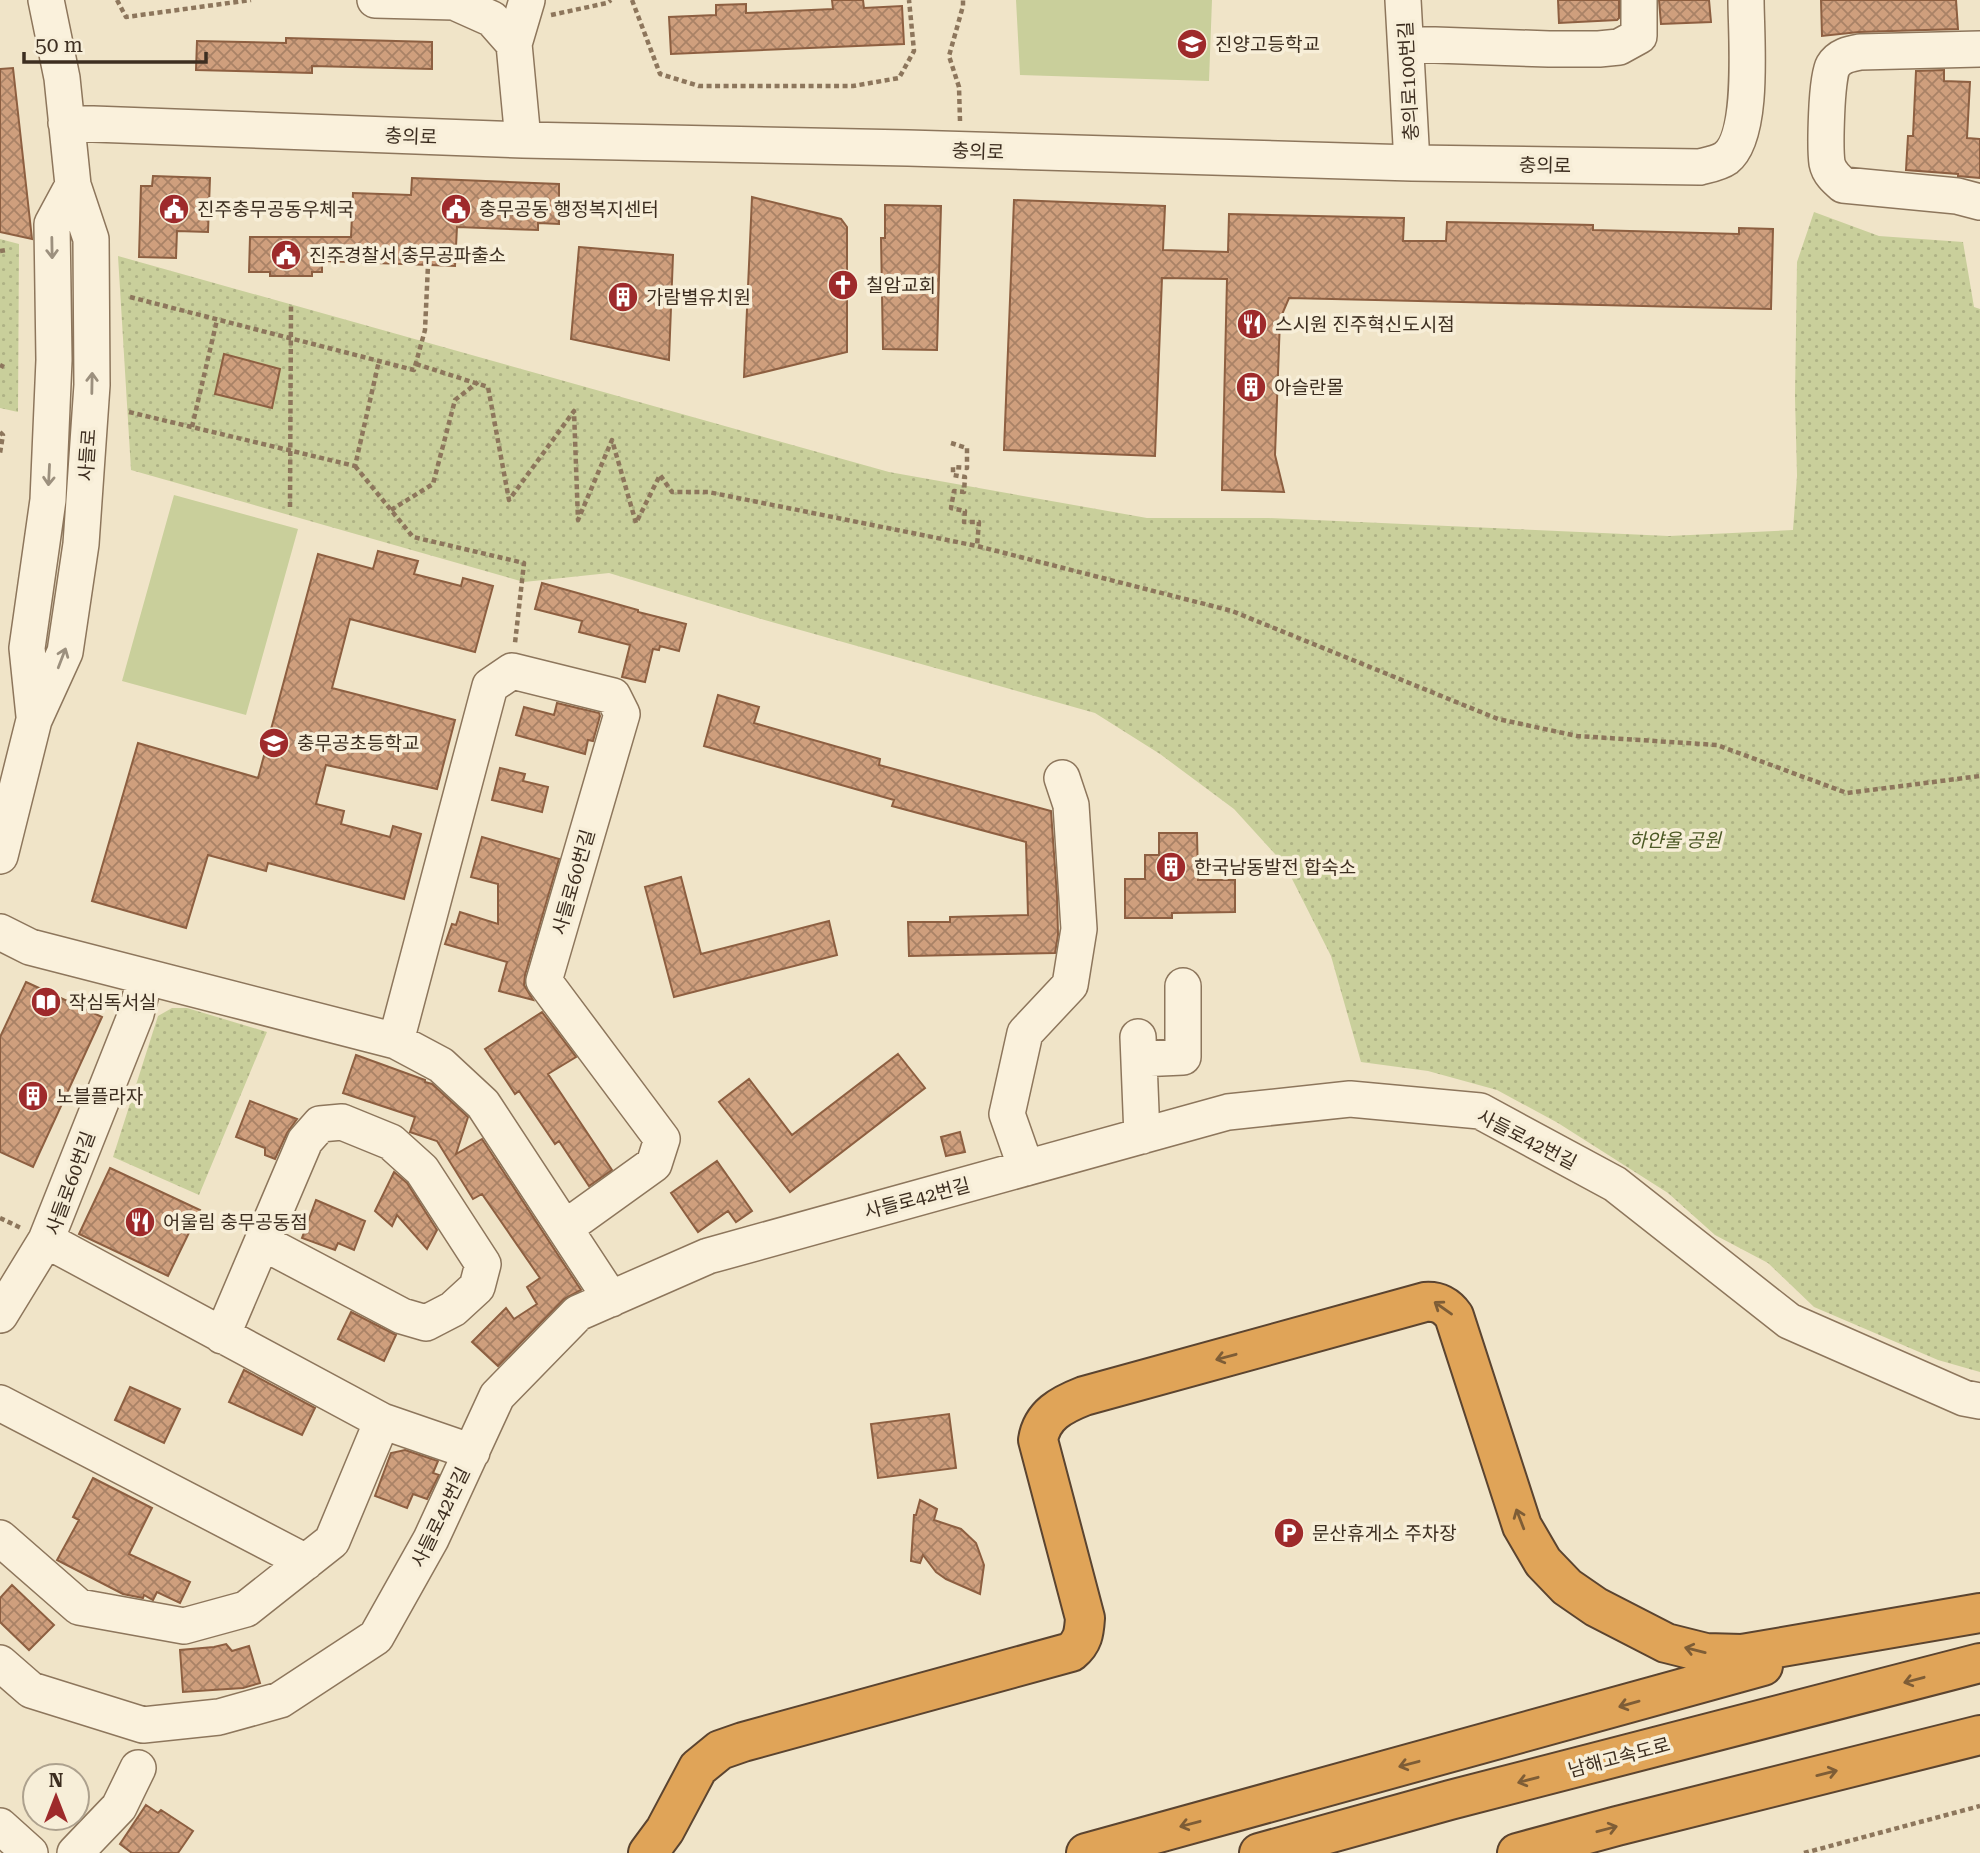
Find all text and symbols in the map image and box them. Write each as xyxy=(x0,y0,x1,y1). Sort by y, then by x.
scale bar xyxy=(24,21,206,65)
street label: 충의로100번길 xyxy=(1394,21,1423,141)
school or university icon: 진양고등학교 xyxy=(1175,27,1209,61)
text: 50 m xyxy=(35,33,83,57)
place label: 진양고등학교 xyxy=(1215,33,1320,56)
street label: 충의로 xyxy=(384,124,438,149)
street label: 충의로 xyxy=(951,139,1005,164)
street label: 충의로 xyxy=(1519,154,1571,177)
public building icon: 진주충무공동우체국 xyxy=(157,192,191,226)
public building icon: 충무공동 행정복지센터 xyxy=(439,192,473,226)
place label: 진주충무공동우체국 xyxy=(197,198,354,221)
place label: 충무공동 행정복지센터 xyxy=(479,198,659,221)
one-way arrow xyxy=(45,236,59,259)
public building icon: 진주경찰서 충무공파출소 xyxy=(269,238,303,272)
place label: 진주경찰서 충무공파출소 xyxy=(309,244,506,267)
church icon: 칠암교회 xyxy=(826,268,860,302)
place label: 칠암교회 xyxy=(866,274,936,297)
building icon: 가람별유치원 xyxy=(606,280,640,314)
place label: 가람별유치원 xyxy=(646,286,751,309)
restaurant icon: 스시원 진주혁신도시점 xyxy=(1235,307,1269,341)
place label: 스시원 진주혁신도시점 xyxy=(1275,313,1455,336)
building icon: 아슬란몰 xyxy=(1234,370,1268,404)
one-way arrow xyxy=(85,372,99,395)
place label: 아슬란몰 xyxy=(1274,376,1344,399)
street label: 사들로 xyxy=(74,428,101,482)
one-way arrow xyxy=(42,464,55,487)
one-way arrow xyxy=(56,647,69,669)
school or university icon: 충무공초등학교 xyxy=(257,726,291,760)
place label: 충무공초등학교 xyxy=(297,732,419,755)
street label: 사들로60번길 xyxy=(547,827,600,938)
park label: 하얀울 공원 xyxy=(1629,829,1723,852)
building icon: 한국남동발전 합숙소 xyxy=(1154,850,1188,884)
place label: 한국남동발전 합숙소 xyxy=(1194,856,1356,879)
library icon: 작심독서실 xyxy=(29,985,63,1019)
place label: 작심독서실 xyxy=(69,991,156,1014)
building icon: 노블플라자 xyxy=(16,1079,50,1113)
place label: 노블플라자 xyxy=(56,1085,143,1108)
street label: 사들로42번길 xyxy=(1473,1105,1580,1174)
street label: 사들로60번길 xyxy=(41,1128,100,1238)
street label: 사들로42번길 xyxy=(862,1173,973,1224)
restaurant icon: 어울림 충무공동점 xyxy=(123,1205,157,1239)
place label: 어울림 충무공동점 xyxy=(163,1211,308,1234)
one-way arrow xyxy=(1434,1301,1453,1315)
one-way arrow xyxy=(1215,1351,1237,1364)
street label: 사들로42번길 xyxy=(406,1463,475,1571)
one-way arrow xyxy=(1513,1509,1525,1531)
parking icon: 문산휴게소 주차장 xyxy=(1272,1516,1306,1550)
place label: 문산휴게소 주차장 xyxy=(1312,1522,1457,1545)
one-way arrow xyxy=(1684,1643,1707,1656)
one-way arrow xyxy=(1903,1674,1926,1687)
one-way arrow xyxy=(1618,1698,1640,1711)
street label: 남해고속도로 xyxy=(1565,1733,1673,1782)
one-way arrow xyxy=(1399,1758,1421,1771)
north arrow xyxy=(21,1762,91,1832)
one-way arrow xyxy=(1816,1766,1838,1779)
text: N xyxy=(49,1769,64,1792)
one-way arrow xyxy=(1517,1774,1540,1787)
one-way arrow xyxy=(1179,1819,1201,1832)
one-way arrow xyxy=(1596,1821,1618,1834)

